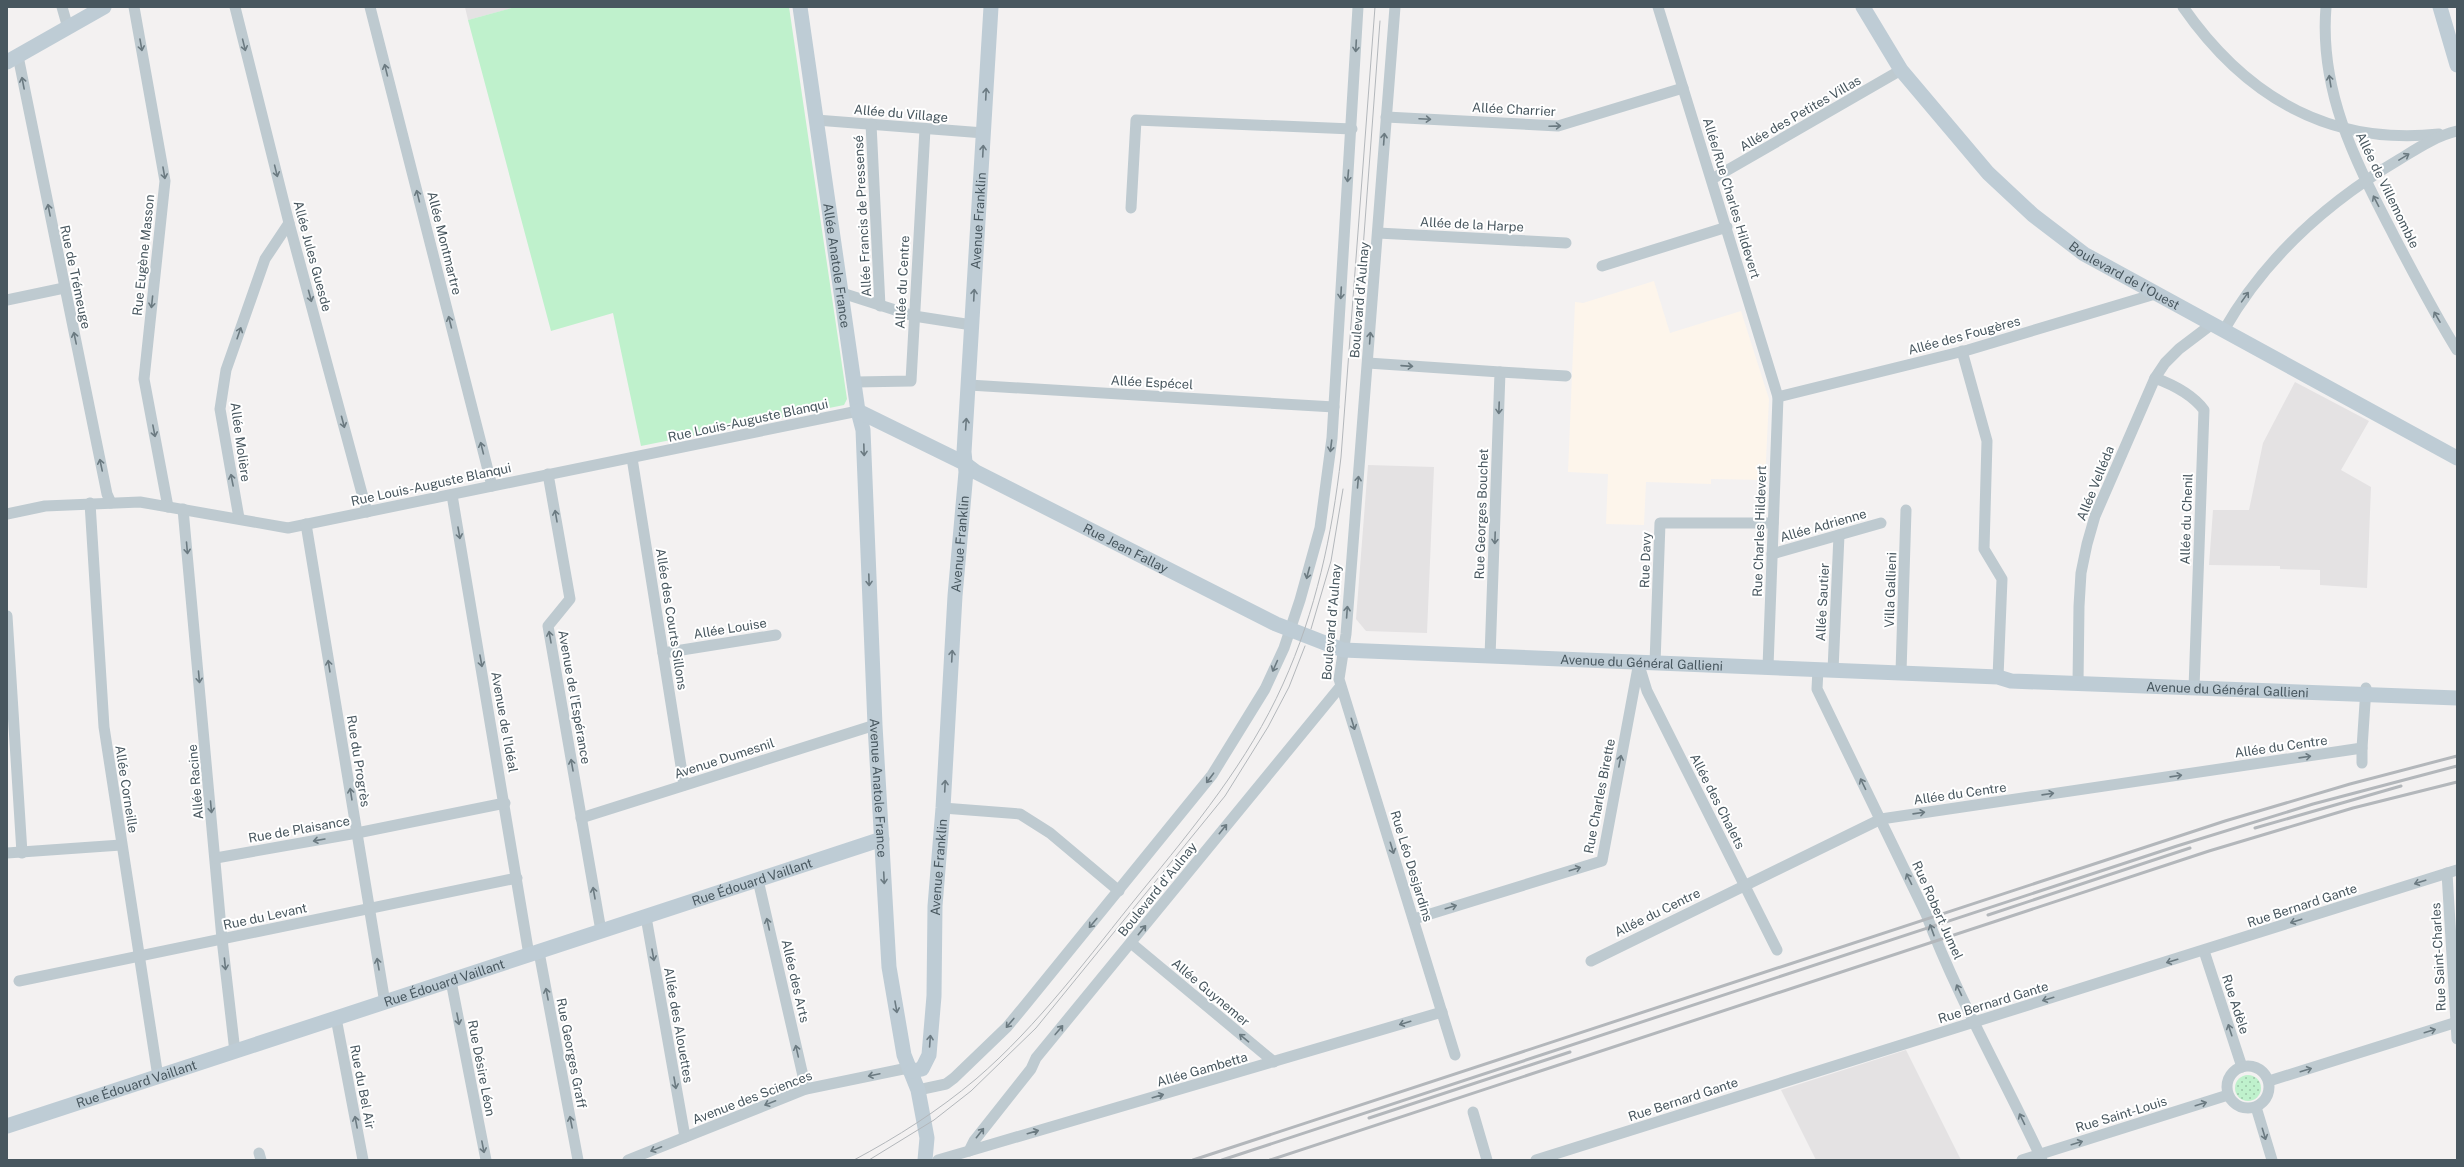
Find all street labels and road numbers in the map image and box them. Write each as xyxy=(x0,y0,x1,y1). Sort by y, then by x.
street label: Allée des Petites Villas xyxy=(1737,73,1864,154)
street label: Allée Charrier xyxy=(1472,100,1556,119)
street label: Allée du Village xyxy=(853,102,949,125)
street label: Allée/Rue Charles Hildevert xyxy=(1700,116,1763,280)
street label: Allée de Villemomble xyxy=(2353,130,2422,251)
street label: Allée Francis de Pressensé xyxy=(851,135,874,297)
street label: Avenue Franklin xyxy=(968,172,989,270)
street label: Allée Montmartre xyxy=(424,190,465,296)
street label: Rue Eugène Masson xyxy=(130,194,157,316)
street label: Allée Jules Guesde xyxy=(291,199,334,313)
street label: Allée Anatole France xyxy=(820,202,853,329)
street label: Allée de la Harpe xyxy=(1420,214,1524,235)
street label: Rue de Trémeuge xyxy=(57,224,94,330)
street label: Allée du Centre xyxy=(893,235,912,329)
street label: Boulevard de l'Ouest xyxy=(2066,238,2182,313)
street label: Boulevard d'Aulnay xyxy=(1347,241,1372,359)
street label: Allée des Fougères xyxy=(1906,313,2022,358)
street label: Allée Espécel xyxy=(1110,373,1194,392)
street label: Rue Louis-Auguste Blanqui xyxy=(667,396,830,445)
street label: Allée Molière xyxy=(228,401,253,483)
street label: Allée Velléda xyxy=(2074,444,2117,523)
street label: Rue Georges Bouchet xyxy=(1472,448,1491,580)
street label: Rue Louis-Auguste Blanqui xyxy=(350,460,513,509)
street label: Rue Charles Hildevert xyxy=(1750,465,1769,597)
street label: Allée du Chenil xyxy=(2177,473,2196,565)
street label: Avenue Franklin xyxy=(948,495,972,593)
street label: Allée Adrienne xyxy=(1778,506,1868,545)
street label: Rue Jean Fallay xyxy=(1081,521,1171,576)
street label: Rue Davy xyxy=(1637,532,1654,588)
street label: Allée des Courts Sillons xyxy=(653,547,690,691)
street label: Villa Gallieni xyxy=(1882,552,1899,628)
street label: Allée Sautier xyxy=(1813,562,1832,642)
street label: Boulevard d'Aulnay xyxy=(1319,563,1344,681)
street label: Allée Louise xyxy=(692,615,768,642)
street label: Avenue de l'Espérance xyxy=(555,629,594,765)
street label: Avenue du Général Gallieni xyxy=(1560,652,1723,674)
street label: Avenue de l'Idéal xyxy=(488,671,521,774)
street label: Avenue du Général Gallieni xyxy=(2146,679,2309,700)
street label: Rue du Progrès xyxy=(344,714,373,808)
street label: Avenue Anatole France xyxy=(867,718,890,858)
street label: Allée du Centre xyxy=(2234,733,2328,760)
street label: Avenue Dumesnil xyxy=(672,735,776,782)
street label: Rue Charles Birette xyxy=(1581,737,1618,855)
street label: Allée Corneille xyxy=(112,744,141,834)
street label: Allée Racine xyxy=(185,744,206,820)
street label: Allée des Chalets xyxy=(1687,751,1748,851)
street label: Allée du Centre xyxy=(1913,780,2007,807)
street label: Rue Léo Desjardins xyxy=(1387,809,1436,924)
street label: Rue de Plaisance xyxy=(247,813,351,846)
street label: Avenue Franklin xyxy=(928,818,950,916)
street label: Boulevard d'Aulnay xyxy=(1115,839,1200,939)
street label: Rue Édouard Vaillant xyxy=(690,855,814,909)
street label: Rue Robert Jumel xyxy=(1909,859,1966,962)
street label: Rue Bernard Gante xyxy=(2245,881,2359,930)
street label: Allée du Centre xyxy=(1612,885,1703,940)
street label: Rue du Levant xyxy=(222,900,308,933)
street label: Rue Saint-Charles xyxy=(2428,902,2449,1012)
street label: Allée des Arts xyxy=(779,938,812,1024)
street label: Allée Guynemer xyxy=(1169,955,1253,1029)
street label: Rue Édouard Vaillant xyxy=(382,956,506,1010)
street label: Allée des Alouettes xyxy=(661,966,696,1084)
street label: Rue Adèle xyxy=(2219,972,2252,1036)
street label: Rue Bernard Gante xyxy=(1936,979,2050,1026)
street label: Rue Georges Graff xyxy=(553,997,590,1110)
street label: Rue Désire Léon xyxy=(465,1019,498,1118)
street label: Rue du Bel Air xyxy=(347,1044,378,1131)
street label: Allée Gambetta xyxy=(1155,1049,1249,1090)
street label: Rue Édouard Vaillant xyxy=(74,1057,199,1111)
street label: Avenue des Sciences xyxy=(690,1068,814,1127)
street label: Rue Bernard Gante xyxy=(1626,1075,1740,1124)
street label: Rue Saint-Louis xyxy=(2074,1093,2169,1135)

